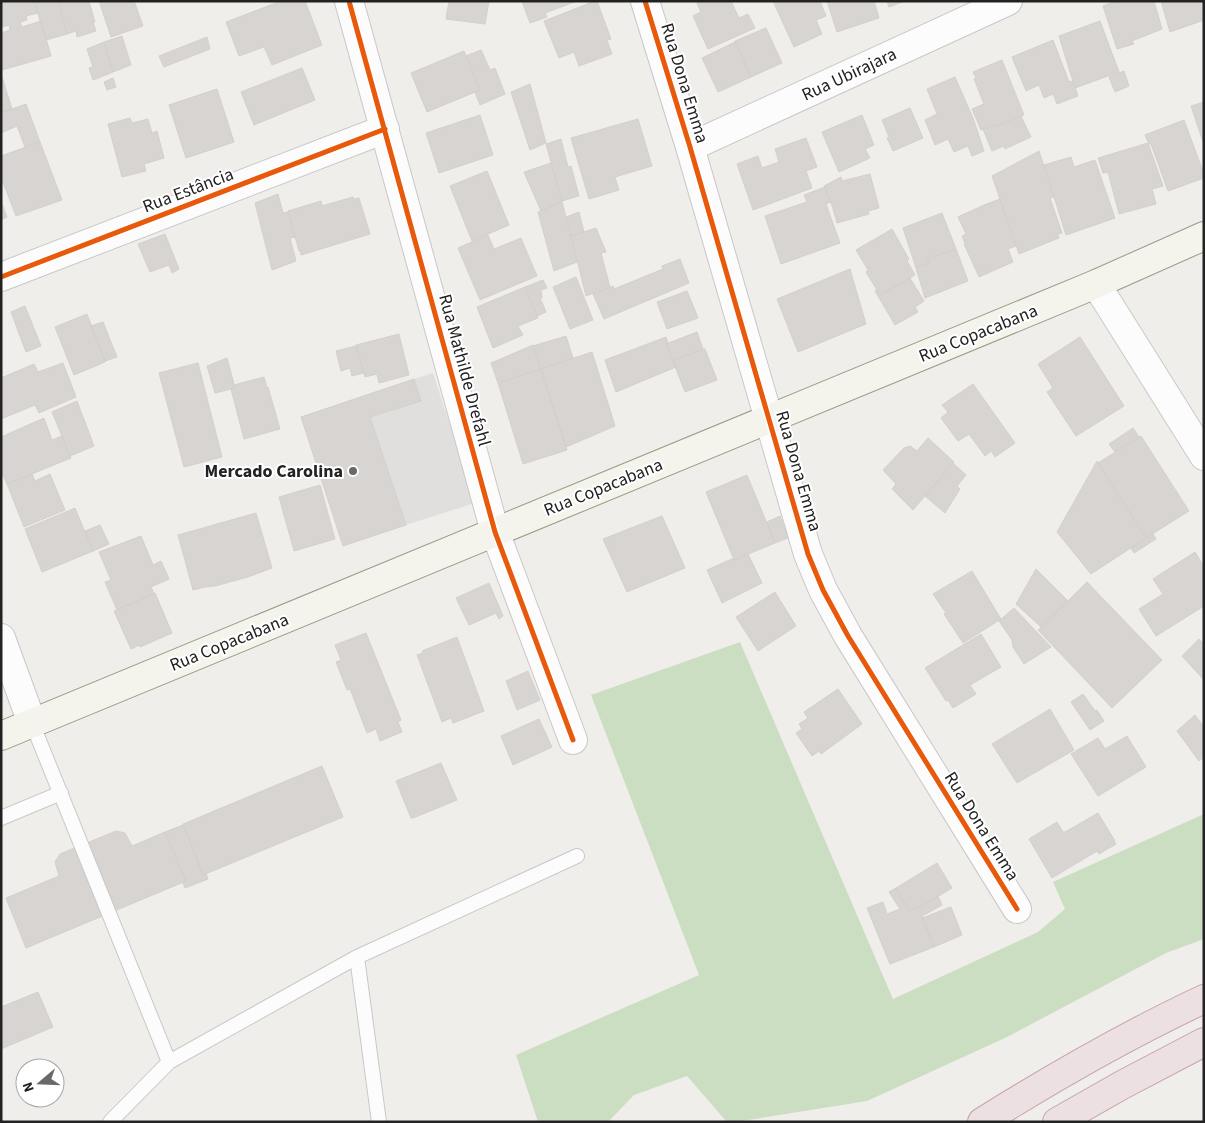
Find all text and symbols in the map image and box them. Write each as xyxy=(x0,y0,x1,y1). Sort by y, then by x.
street label: Rua Dona Emma xyxy=(654,20,715,146)
street label: Rua Ubirajara xyxy=(798,42,901,107)
street label: Rua Estância xyxy=(139,162,237,219)
street label: Rua Mathilde Drefahl xyxy=(432,291,497,449)
street label: Rua Copacabana xyxy=(915,298,1041,369)
street label: Rua Dona Emma xyxy=(769,408,828,534)
street label: Rua Copacabana xyxy=(540,452,666,523)
place label: Mercado Carolina xyxy=(205,459,343,484)
marker: Mercado Carolina xyxy=(347,465,359,477)
street label: Rua Copacabana xyxy=(166,607,292,678)
street label: Rua Dona Emma xyxy=(938,767,1025,886)
north arrow xyxy=(15,1058,65,1108)
text: N xyxy=(18,1079,40,1095)

